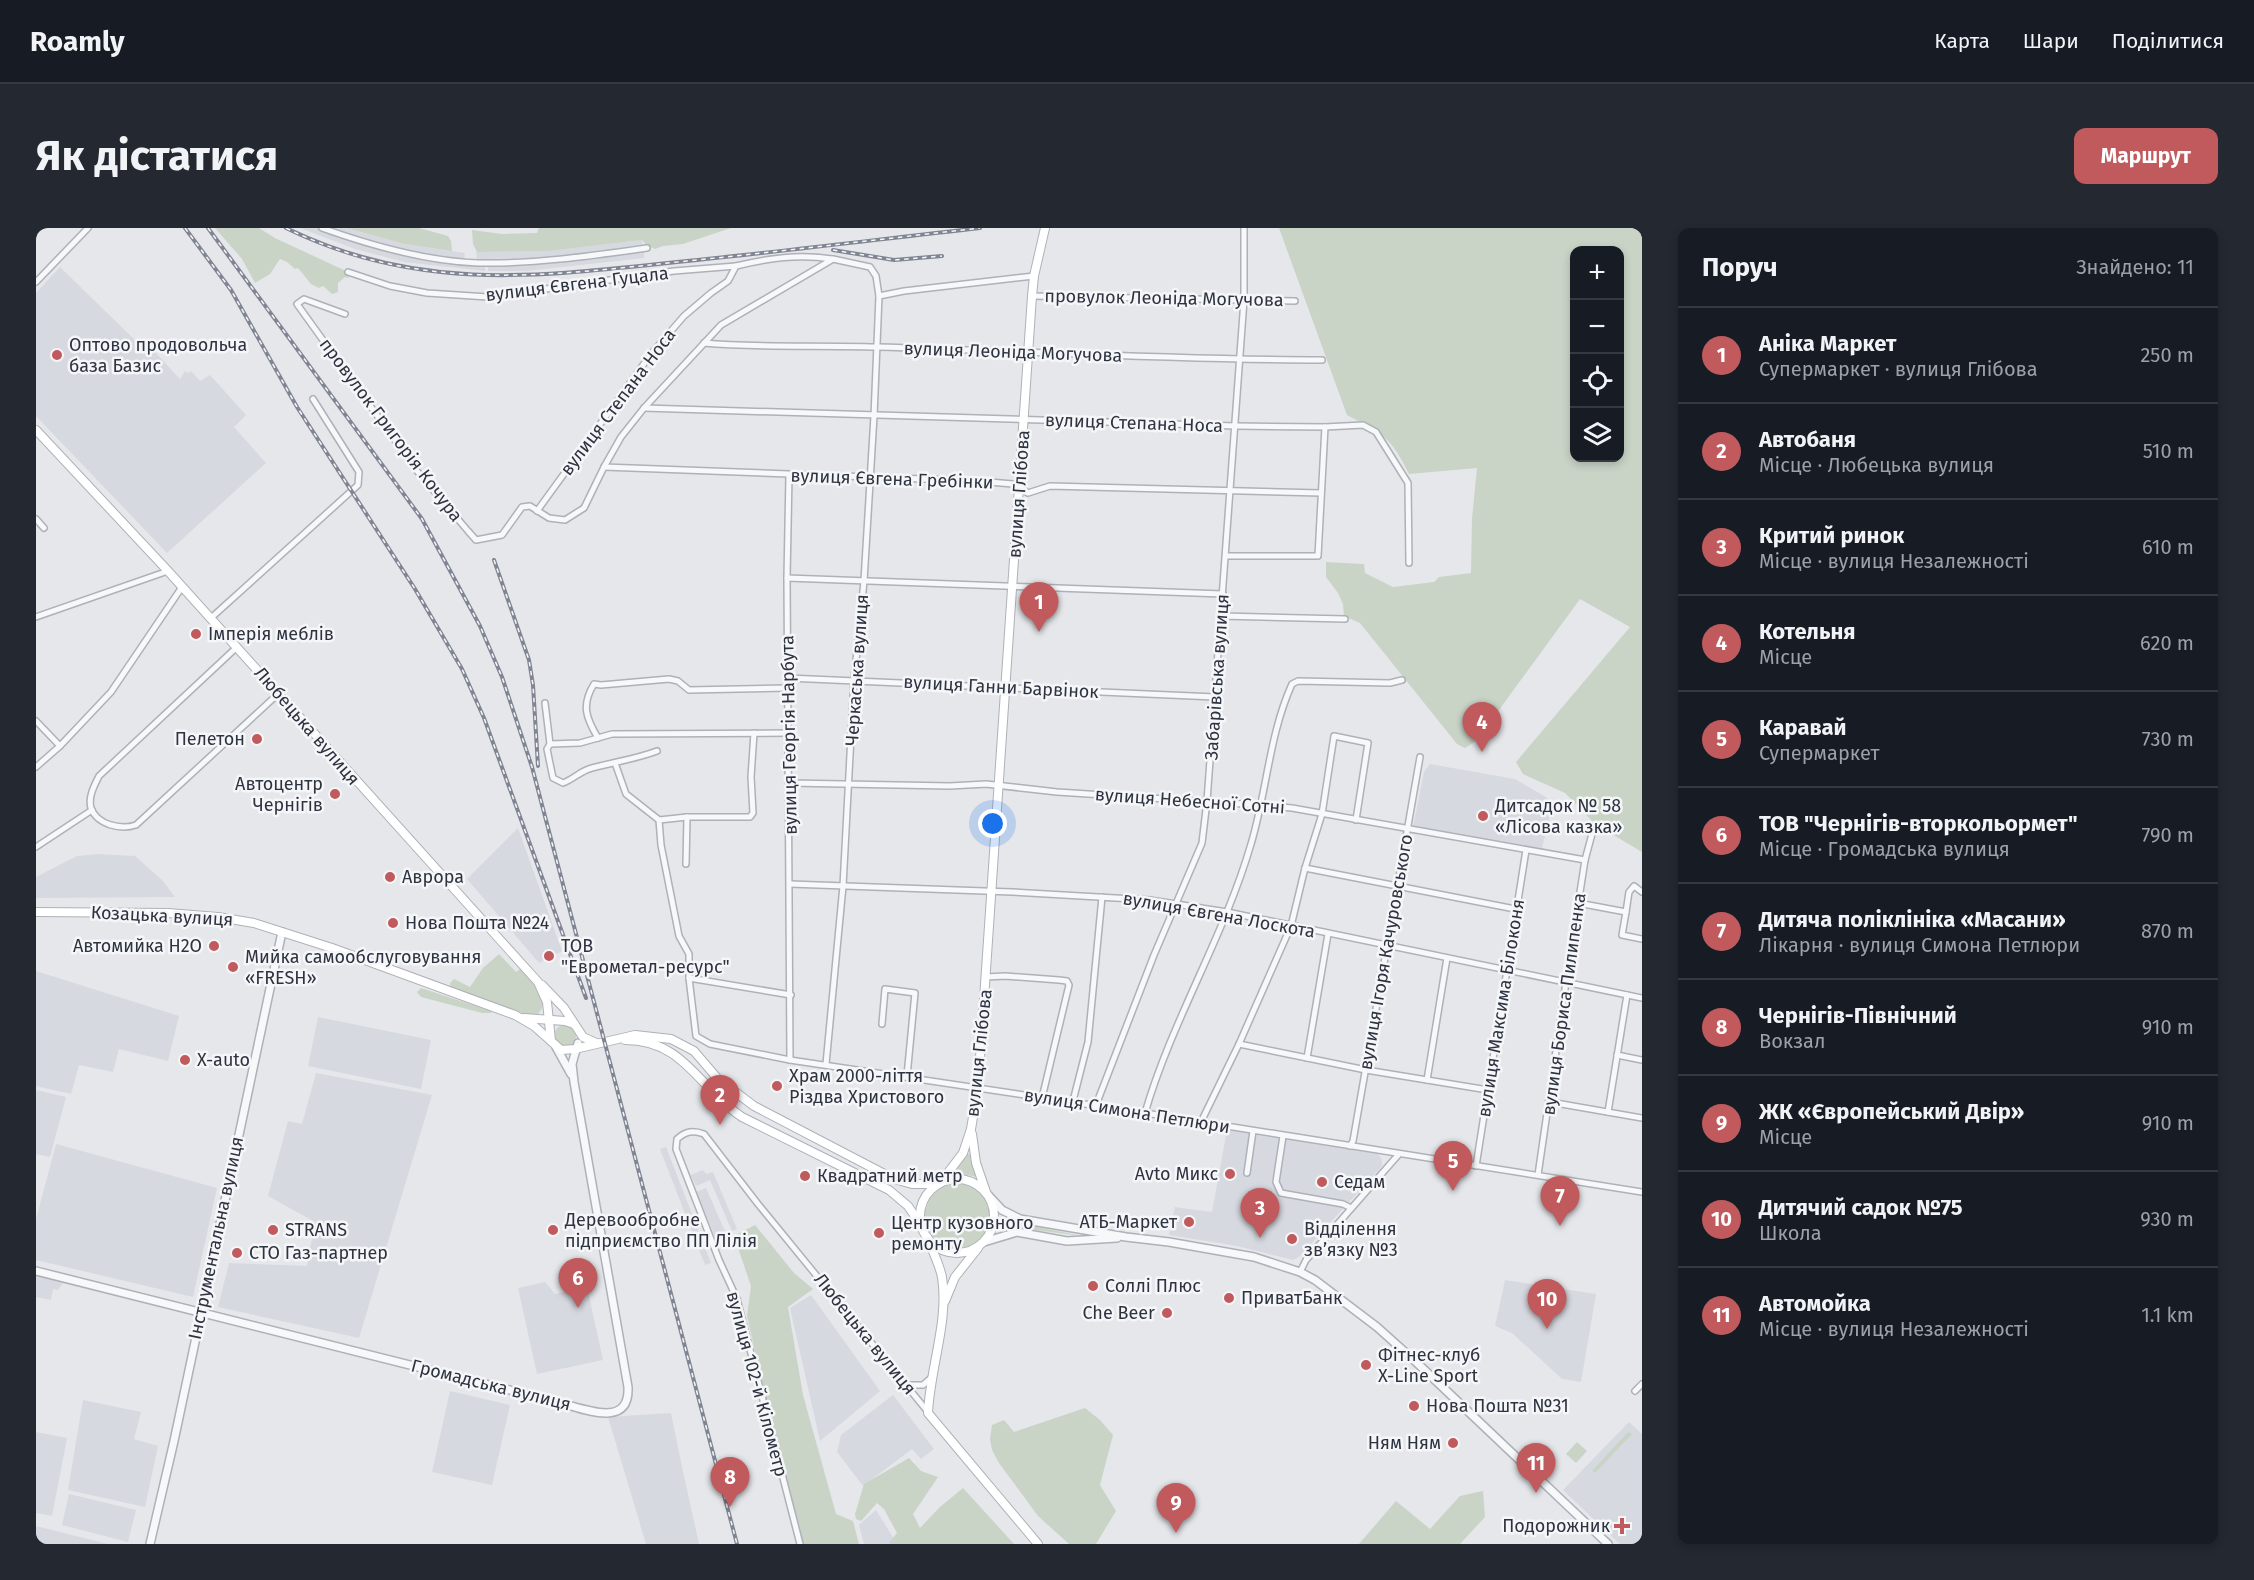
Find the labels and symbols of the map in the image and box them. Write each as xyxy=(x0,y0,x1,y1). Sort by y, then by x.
street label: вулиця Євгена Гуцала xyxy=(484,262,670,306)
street label: провулок Леоніда Могучова xyxy=(1044,285,1284,311)
street label: вулиця Степана Носа xyxy=(556,324,680,480)
place label: Оптово продовольча база Базис xyxy=(69,334,247,377)
street label: провулок Григорія Кочура xyxy=(315,334,467,526)
street label: вулиця Леоніда Могучова xyxy=(903,337,1123,367)
marker: Оптово продовольча база Базис xyxy=(50,348,64,362)
street label: вулиця Степана Носа xyxy=(1045,409,1223,437)
street label: вулиця Глібова xyxy=(1004,429,1034,559)
street label: вулиця Євгена Гребінки xyxy=(790,464,994,494)
pin: 1 xyxy=(1020,582,1058,632)
street label: Черкаська вулиця xyxy=(841,593,873,747)
street label: Забарівська вулиця xyxy=(1200,593,1234,761)
place label: Імперія меблів xyxy=(208,623,334,645)
marker: Імперія меблів xyxy=(189,627,203,641)
street label: вулиця Георгія Нарбута xyxy=(776,635,802,835)
street label: Любецька вулиця xyxy=(250,662,364,790)
street label: вулиця Ганни Барвінок xyxy=(903,671,1100,703)
pin: 4 xyxy=(1462,702,1502,752)
place label: Пелетон xyxy=(175,728,245,750)
marker: Пелетон xyxy=(250,732,264,746)
place label: Автоцентр Чернігів xyxy=(235,773,323,816)
street label: вулиця Небесної Сотні xyxy=(1094,783,1286,819)
marker: Автоцентр Чернігів xyxy=(328,787,342,801)
place label: Дитсадок № 58 «Лісова казка» xyxy=(1494,795,1623,838)
your location xyxy=(978,809,1007,838)
marker: Дитсадок № 58 «Лісова казка» xyxy=(1476,809,1490,823)
street label: вулиця Ігоря Качуровського xyxy=(1354,832,1418,1072)
place label: Аврора xyxy=(402,866,464,888)
marker: Аврора xyxy=(383,870,397,884)
street label: вулиця Євгена Лоскота xyxy=(1121,887,1317,943)
street label: вулиця Бориса Пилипенка xyxy=(1537,891,1591,1117)
street label: вулиця Максима Білоконя xyxy=(1473,897,1529,1119)
street label: Козацька вулиця xyxy=(90,901,234,931)
place label: Нова Пошта №24 xyxy=(405,912,550,934)
marker: Нова Пошта №24 xyxy=(386,916,400,930)
place label: Автомийка H2O xyxy=(73,935,202,957)
place label: ТОВ "Еврометал-ресурс" xyxy=(561,935,730,978)
marker: Автомийка H2O xyxy=(207,939,221,953)
place label: Мийка самообслуговування «FRESH» xyxy=(245,946,481,989)
marker: ТОВ "Еврометал-ресурс" xyxy=(542,949,556,963)
marker: Мийка самообслуговування «FRESH» xyxy=(226,960,240,974)
street label: вулиця Глібова xyxy=(961,988,997,1118)
place label: X-auto xyxy=(197,1049,250,1071)
marker: X-auto xyxy=(178,1053,192,1067)
place label: Храм 2000-ліття Різдва Христового xyxy=(789,1065,944,1108)
pin: 2 xyxy=(700,1076,740,1125)
marker: Храм 2000-ліття Різдва Христового xyxy=(770,1079,784,1093)
street label: вулиця Симона Петлюри xyxy=(1023,1084,1231,1138)
street label: Інструментальна вулиця xyxy=(184,1135,248,1341)
pin: 5 xyxy=(1434,1142,1472,1191)
place label: Avto Микс xyxy=(1135,1163,1218,1185)
place label: Квадратний метр xyxy=(817,1165,963,1187)
marker: Avto Микс xyxy=(1223,1167,1237,1181)
marker: Квадратний метр xyxy=(798,1169,812,1183)
place label: Седам xyxy=(1334,1171,1385,1193)
marker: Седам xyxy=(1315,1175,1329,1189)
pin: 7 xyxy=(1540,1176,1580,1226)
pin: 3 xyxy=(1240,1188,1280,1238)
place label: Деревообробне підприємство ПП Лілія xyxy=(564,1209,757,1252)
place label: АТБ-Маркет xyxy=(1079,1211,1178,1233)
place label: Центр кузовного ремонту xyxy=(891,1212,1034,1255)
marker: АТБ-Маркет xyxy=(1182,1215,1196,1229)
place label: Відділення зв’язку №3 xyxy=(1304,1218,1398,1261)
place label: STRANS xyxy=(285,1219,347,1241)
marker: STRANS xyxy=(266,1223,280,1237)
marker: Деревообробне підприємство ПП Лілія xyxy=(546,1223,560,1237)
marker: Центр кузовного ремонту xyxy=(872,1226,886,1240)
marker: Відділення зв’язку №3 xyxy=(1285,1232,1299,1246)
place label: СТО Газ-партнер xyxy=(249,1242,388,1264)
marker: СТО Газ-партнер xyxy=(230,1246,244,1260)
pin: 6 xyxy=(558,1258,598,1308)
street label: Любецька вулиця xyxy=(809,1269,921,1399)
place label: Соллі Плюс xyxy=(1105,1275,1201,1297)
marker: Соллі Плюс xyxy=(1086,1279,1100,1293)
pin: 10 xyxy=(1528,1280,1566,1329)
place label: ПриватБанк xyxy=(1241,1287,1343,1309)
street label: вулиця 102-й Кілометр xyxy=(722,1289,792,1479)
marker: ПриватБанк xyxy=(1222,1291,1236,1305)
place label: Che Beer xyxy=(1082,1302,1155,1324)
marker: Che Beer xyxy=(1160,1306,1174,1320)
place label: Фітнес-клуб X-Line Sport xyxy=(1378,1344,1481,1387)
street label: Громадська вулиця xyxy=(409,1354,573,1416)
marker: Фітнес-клуб X-Line Sport xyxy=(1359,1358,1373,1372)
place label: Нова Пошта №31 xyxy=(1426,1395,1569,1417)
marker: Нова Пошта №31 xyxy=(1407,1399,1421,1413)
place label: Ням Ням xyxy=(1368,1432,1441,1454)
marker: Ням Ням xyxy=(1446,1436,1460,1450)
pin: 11 xyxy=(1516,1444,1556,1493)
pin: 8 xyxy=(710,1458,750,1507)
pin: 9 xyxy=(1156,1484,1196,1533)
place label: Подорожник xyxy=(1502,1515,1611,1537)
marker: Подорожник xyxy=(1615,1519,1629,1533)

